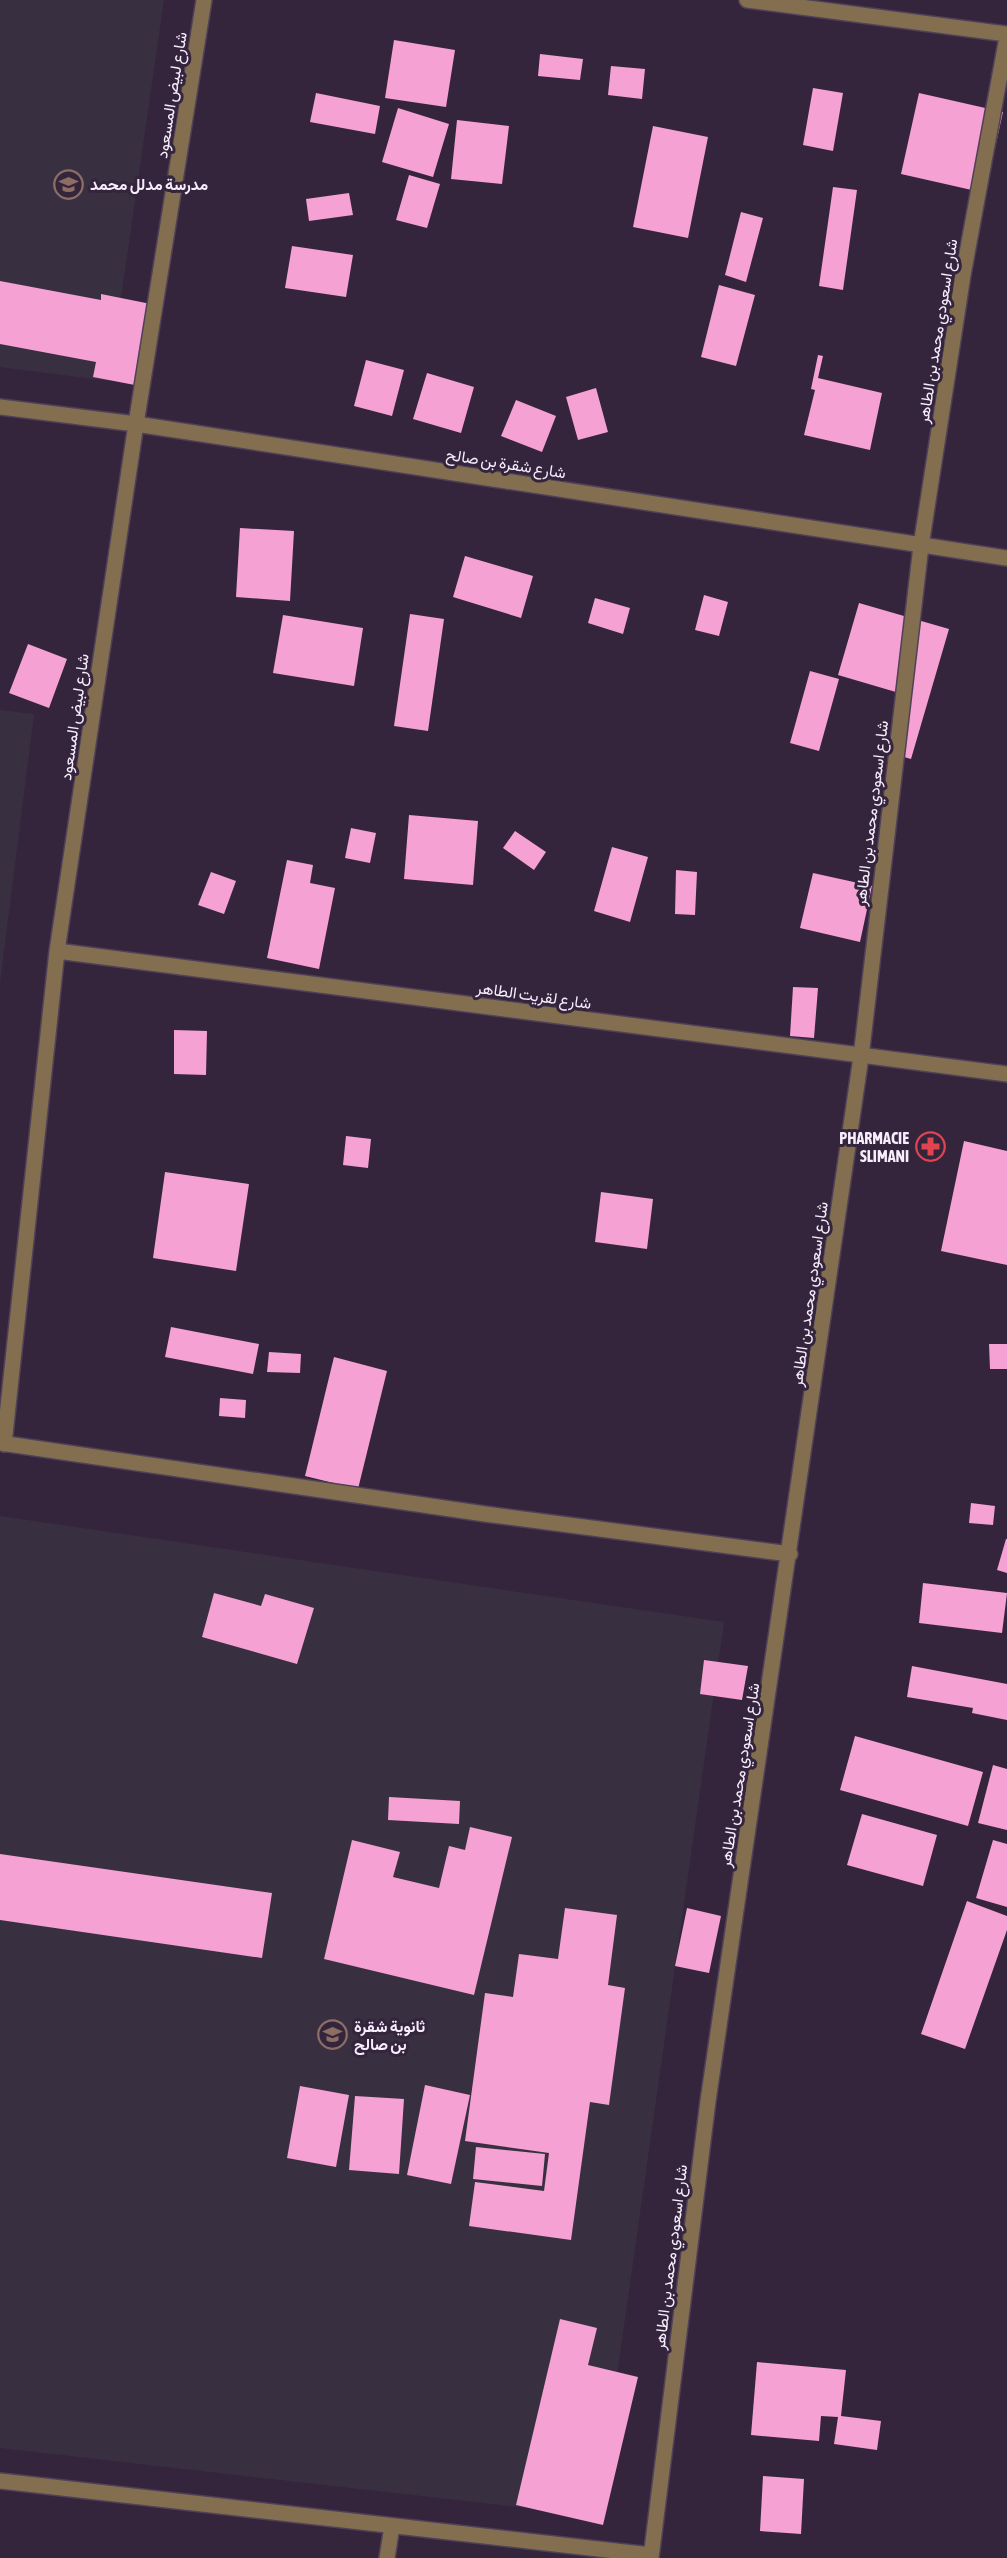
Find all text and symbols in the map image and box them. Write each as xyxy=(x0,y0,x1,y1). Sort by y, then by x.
street label: شارع لبيض المسعود xyxy=(152,30,193,160)
school or university icon: مدرسة مدلل محمد xyxy=(53,168,85,200)
place label: مدرسة مدلل محمد xyxy=(90,175,208,195)
street label: شارع اسعودي محمد بن الطاهر xyxy=(913,237,965,426)
street label: شارع شقرة بن صالح xyxy=(444,445,567,484)
street label: شارع لبيض المسعود xyxy=(56,652,95,782)
street label: شارع اسعودي محمد بن الطاهر xyxy=(851,719,896,908)
street label: شارع لقريت الطاهر xyxy=(474,978,593,1015)
place label: PHARMACIE SLIMANI xyxy=(839,1129,909,1165)
pharmacy icon: PHARMACIE SLIMANI xyxy=(914,1131,946,1163)
street label: شارع اسعودي محمد بن الطاهر xyxy=(787,1200,836,1389)
street label: شارع اسعودي محمد بن الطاهر xyxy=(715,1681,767,1870)
place label: ثانوية شقرة بن صالح xyxy=(354,2017,425,2056)
school or university icon: ثانوية شقرة بن صالح xyxy=(317,2019,349,2051)
street label: شارع اسعودي محمد بن الطاهر xyxy=(650,2163,695,2352)

